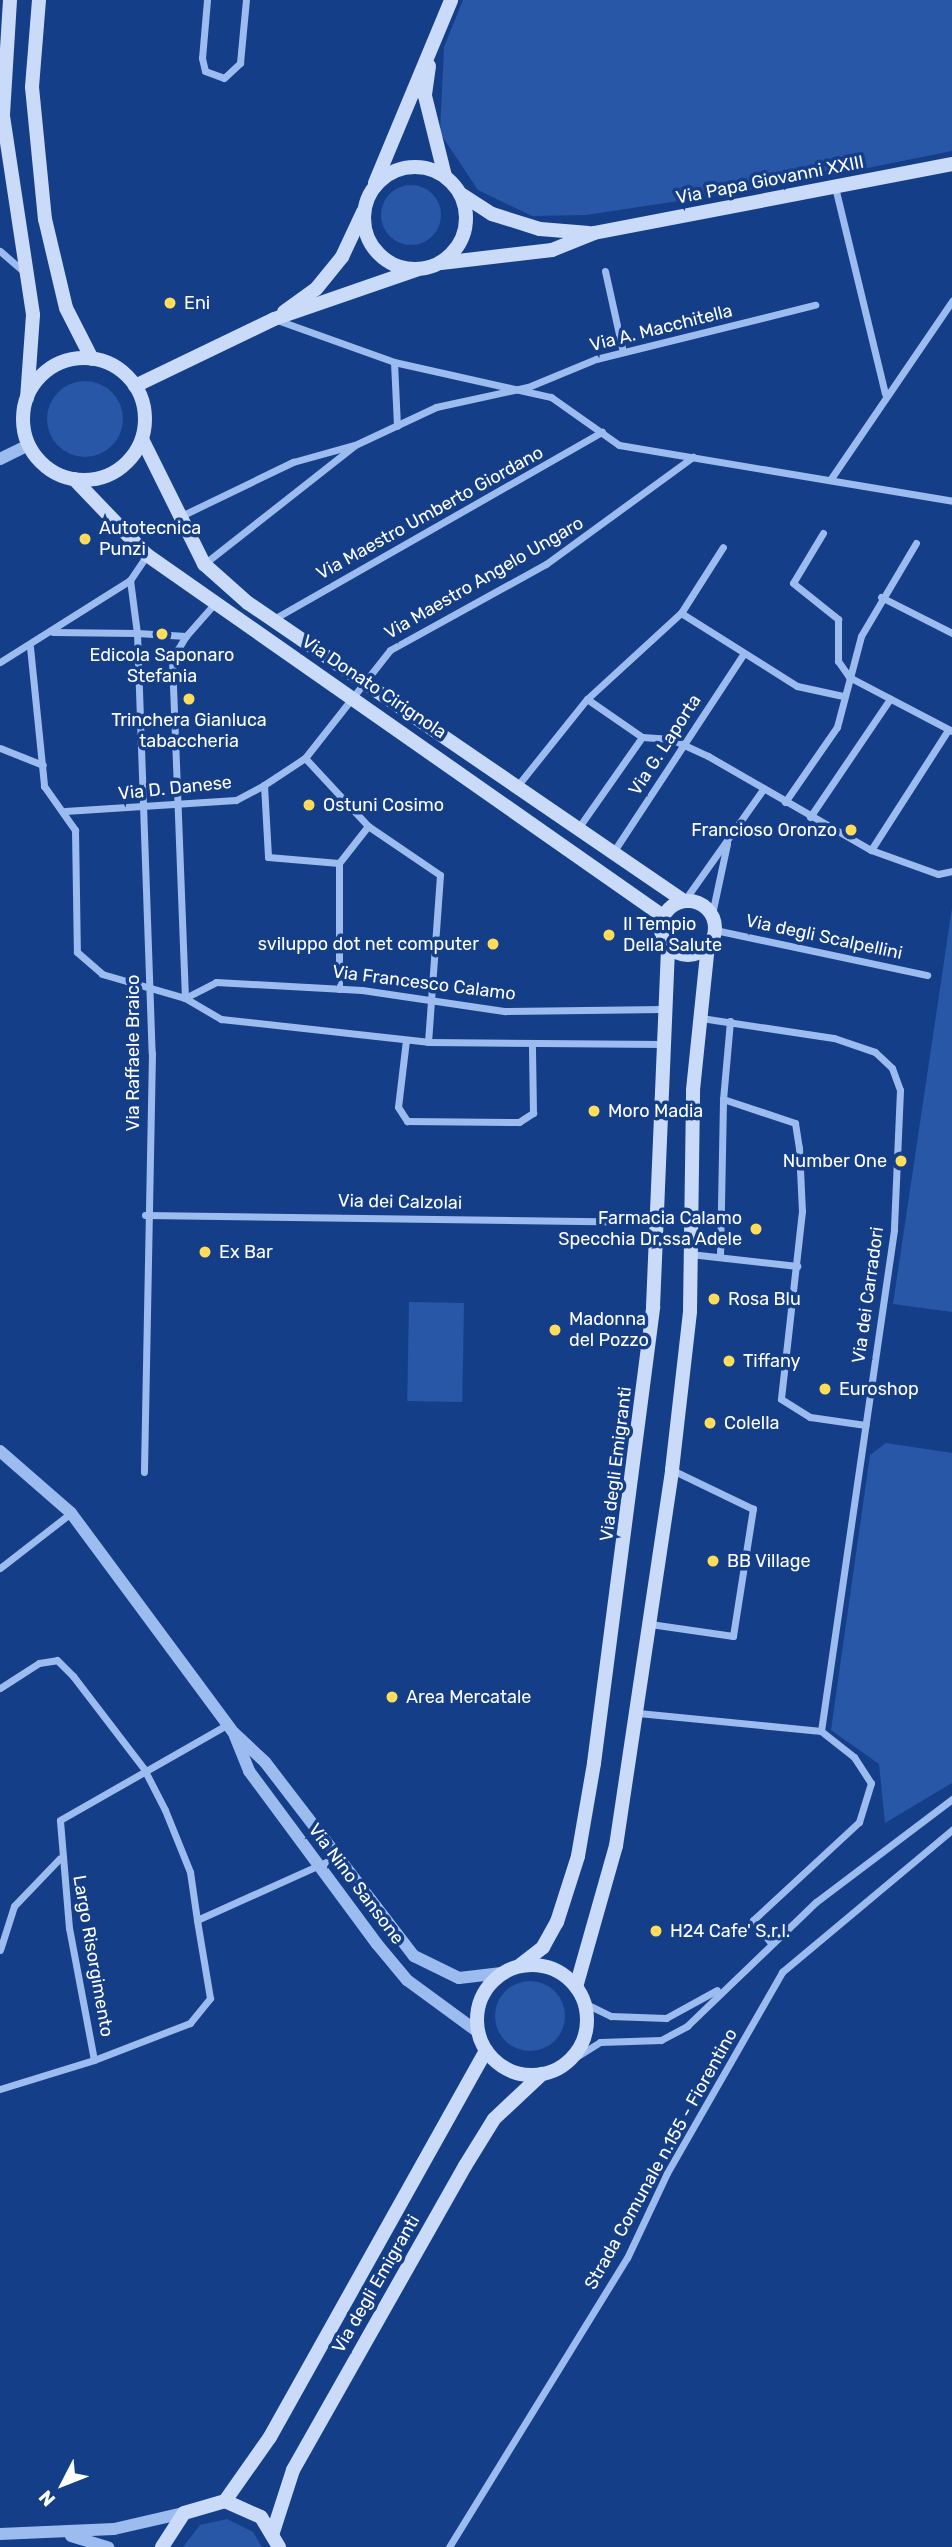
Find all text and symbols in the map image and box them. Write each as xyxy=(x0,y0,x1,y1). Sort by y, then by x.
street label: Via Papa Giovanni XXIII xyxy=(674,151,866,209)
place label: Eni xyxy=(184,292,210,314)
marker: Eni xyxy=(162,295,178,311)
street label: Via A. Macchitella xyxy=(587,300,735,356)
street label: Via Maestro Umberto Giordano xyxy=(313,442,547,584)
street label: Via Maestro Angelo Ungaro xyxy=(381,512,587,644)
place label: Autotecnica Punzi xyxy=(99,518,201,560)
marker: Autotecnica Punzi xyxy=(77,531,93,547)
marker: Edicola Saponaro Stefania xyxy=(154,626,170,642)
street label: Via Donato Cirignola xyxy=(298,631,450,743)
place label: Edicola Saponaro Stefania xyxy=(90,645,234,688)
street label: Via G. Laporta xyxy=(624,690,706,800)
marker: Trinchera Gianluca tabaccheria xyxy=(181,691,197,707)
place label: Trinchera Gianluca tabaccheria xyxy=(111,710,267,752)
street label: Via D. Danese xyxy=(117,771,233,805)
place label: Ostuni Cosimo xyxy=(323,794,444,816)
marker: Ostuni Cosimo xyxy=(301,797,317,813)
place label: Francioso Oronzo xyxy=(691,819,837,841)
marker: Francioso Oronzo xyxy=(843,822,859,838)
street label: Via degli Scalpellini xyxy=(744,910,904,964)
place label: Il Tempio Della Salute xyxy=(623,914,722,956)
marker: Il Tempio Della Salute xyxy=(601,927,617,943)
place label: sviluppo dot net computer xyxy=(258,933,479,955)
marker: sviluppo dot net computer xyxy=(485,936,501,952)
street label: Via Francesco Calamo xyxy=(331,961,517,1005)
street label: Via Raffaele Braico xyxy=(122,975,144,1131)
place label: Moro Madia xyxy=(608,1100,703,1122)
marker: Moro Madia xyxy=(586,1103,602,1119)
place label: Number One xyxy=(782,1150,887,1172)
marker: Number One xyxy=(893,1153,909,1169)
street label: Via dei Calzolai xyxy=(338,1190,462,1214)
place label: Farmacia Calamo Specchia Dr.ssa Adele xyxy=(558,1208,742,1250)
marker: Farmacia Calamo Specchia Dr.ssa Adele xyxy=(748,1221,764,1237)
street label: Via dei Carradori xyxy=(848,1225,888,1365)
place label: Ex Bar xyxy=(219,1241,273,1263)
marker: Ex Bar xyxy=(197,1244,213,1260)
place label: Rosa Blu xyxy=(728,1288,801,1310)
marker: Rosa Blu xyxy=(706,1291,722,1307)
place label: Madonna del Pozzo xyxy=(569,1309,649,1352)
marker: Madonna del Pozzo xyxy=(547,1322,563,1338)
place label: Tiffany xyxy=(743,1350,801,1372)
marker: Tiffany xyxy=(721,1353,737,1369)
place label: Euroshop xyxy=(839,1378,919,1400)
marker: Euroshop xyxy=(817,1381,833,1397)
street label: Via degli Emigranti xyxy=(596,1385,636,1543)
place label: Colella xyxy=(724,1412,779,1434)
marker: Colella xyxy=(702,1415,718,1431)
place label: BB Village xyxy=(727,1550,811,1572)
marker: BB Village xyxy=(705,1553,721,1569)
place label: Area Mercatale xyxy=(406,1686,531,1708)
marker: Area Mercatale xyxy=(384,1689,400,1705)
street label: Via Nino Sansone xyxy=(304,1819,408,1949)
street label: Largo Risorgimento xyxy=(68,1873,118,2039)
place label: H24 Cafe' S.r.l. xyxy=(670,1920,790,1942)
marker: H24 Cafe' S.r.l. xyxy=(648,1923,664,1939)
street label: Strada Comunale n.155 - Fiorentino xyxy=(580,2025,742,2293)
street label: Via degli Emigranti xyxy=(328,2211,424,2357)
north arrow xyxy=(28,2449,98,2519)
text: N xyxy=(34,2486,60,2511)

